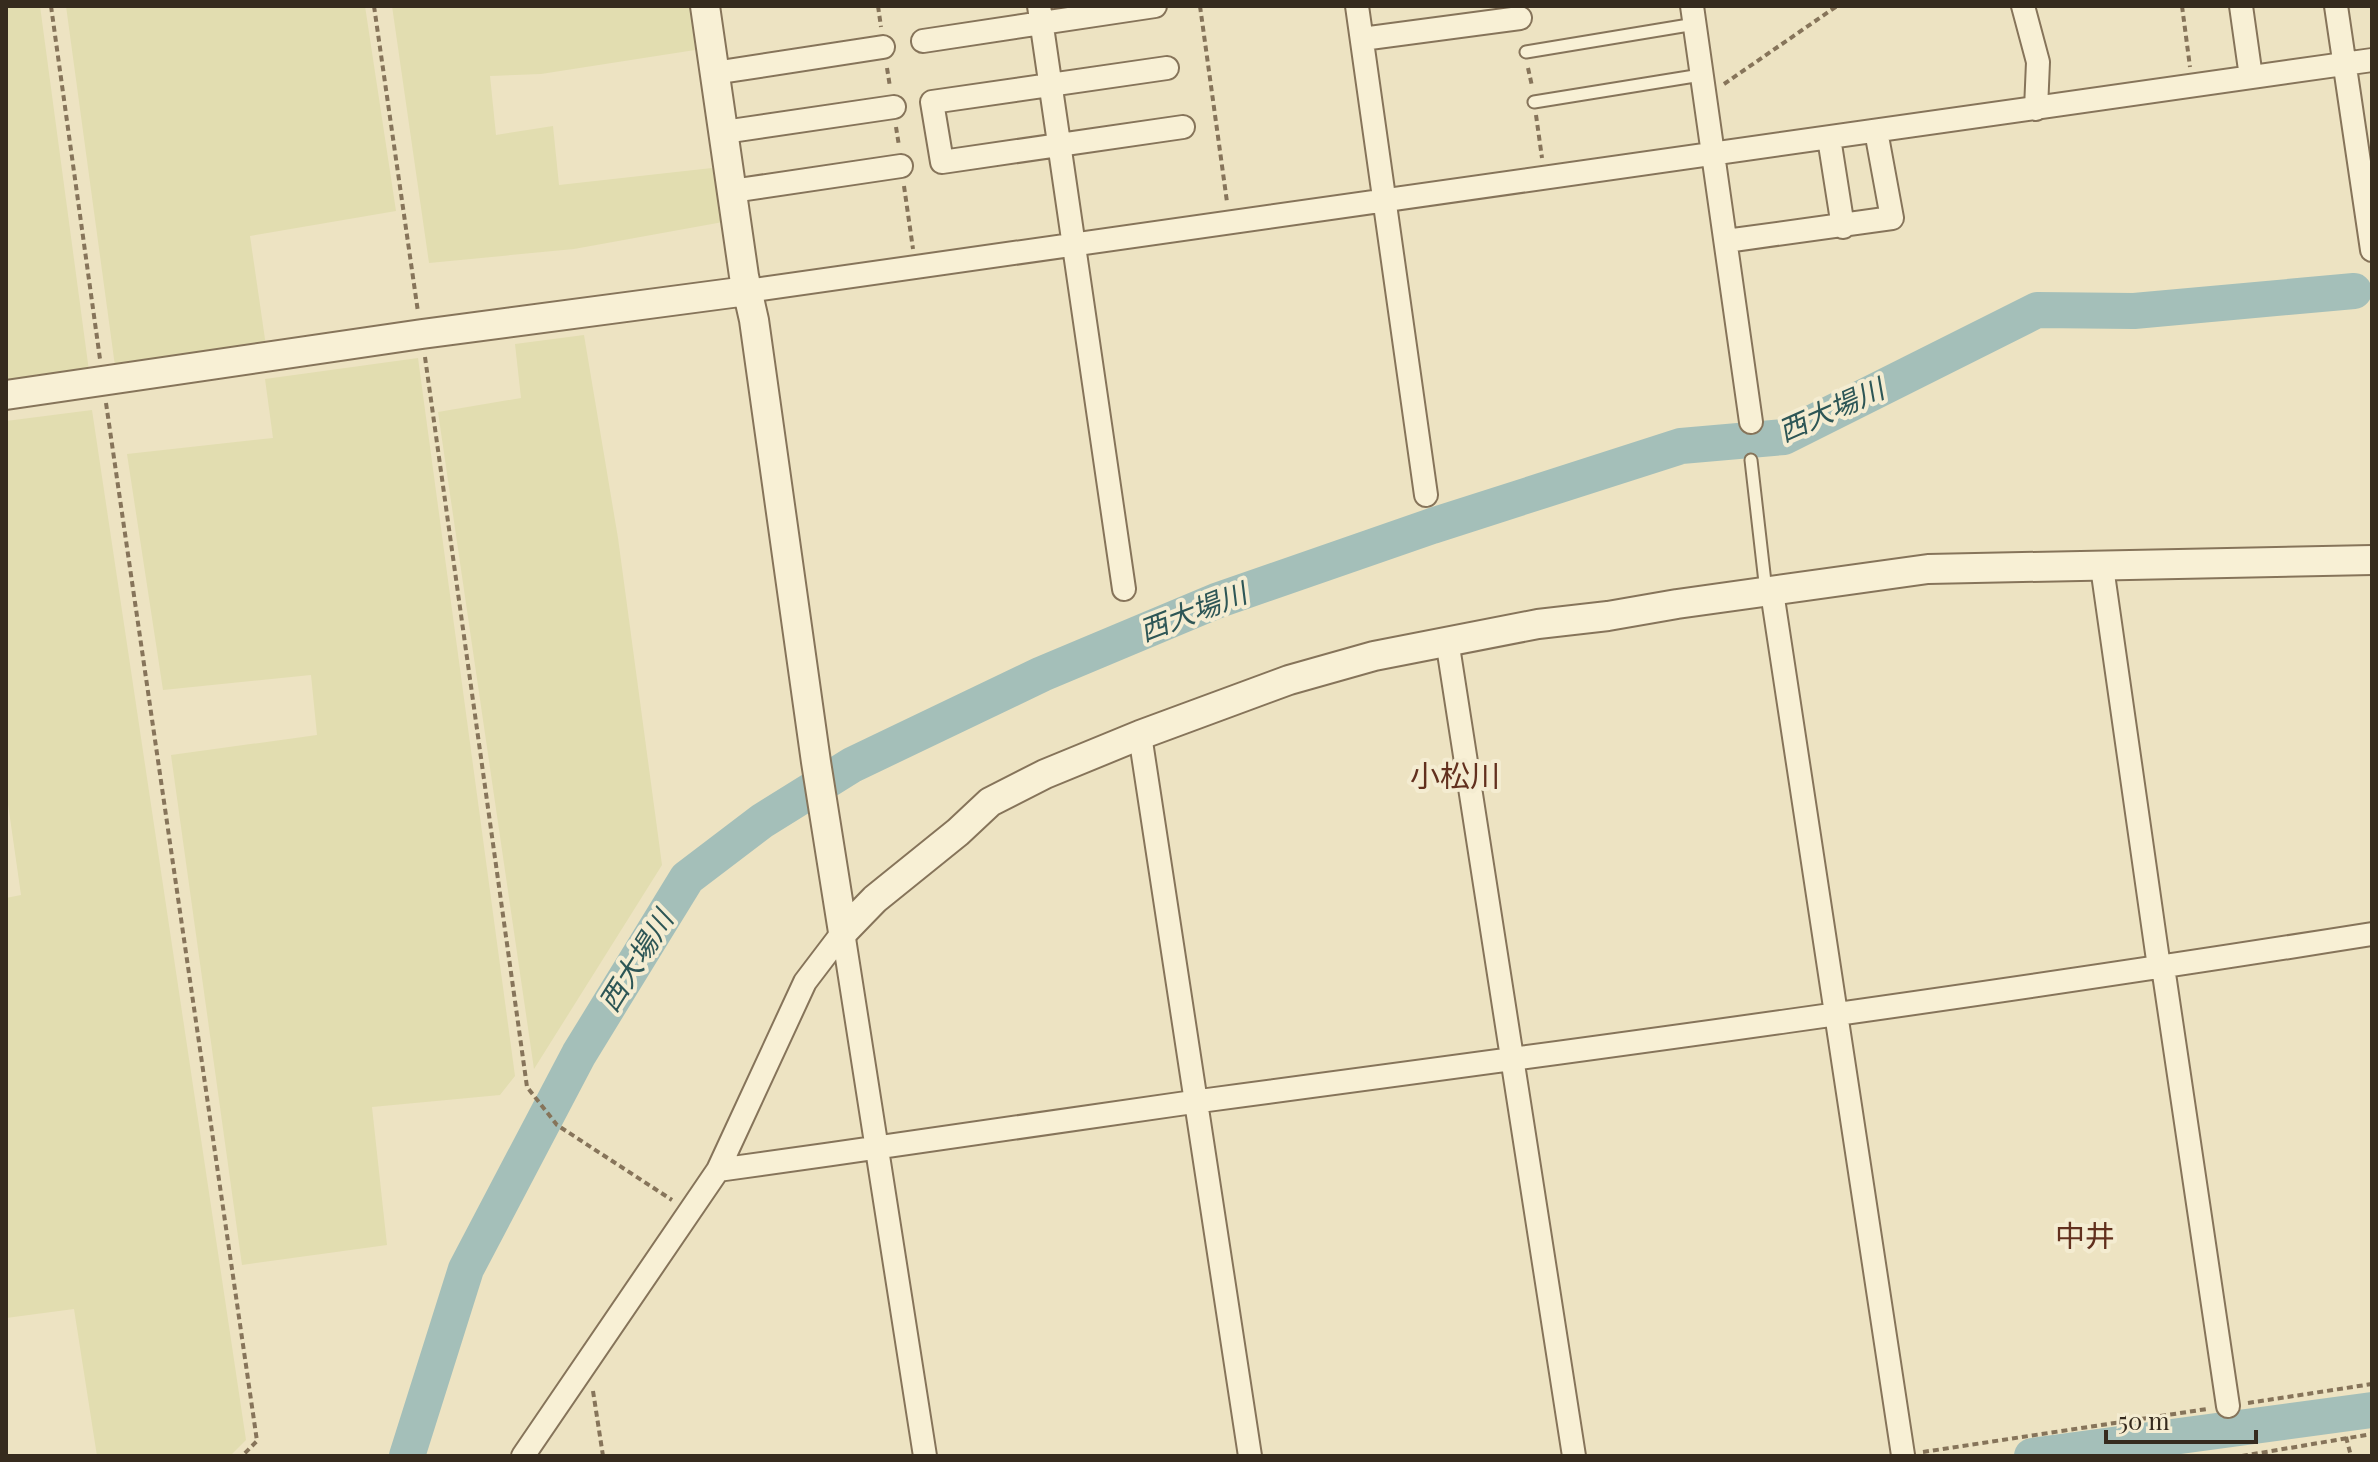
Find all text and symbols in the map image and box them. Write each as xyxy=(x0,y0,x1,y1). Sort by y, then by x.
water label: 西大場川 xyxy=(1772,368,1892,448)
water label: 西大場川 xyxy=(1134,572,1254,648)
district label: 小松川 xyxy=(1410,755,1500,795)
water label: 西大場川 xyxy=(589,900,682,1018)
district label: 中井 xyxy=(2055,1215,2115,1255)
scale bar xyxy=(2106,1394,2256,1444)
text: 50 m xyxy=(2118,1404,2170,1436)

